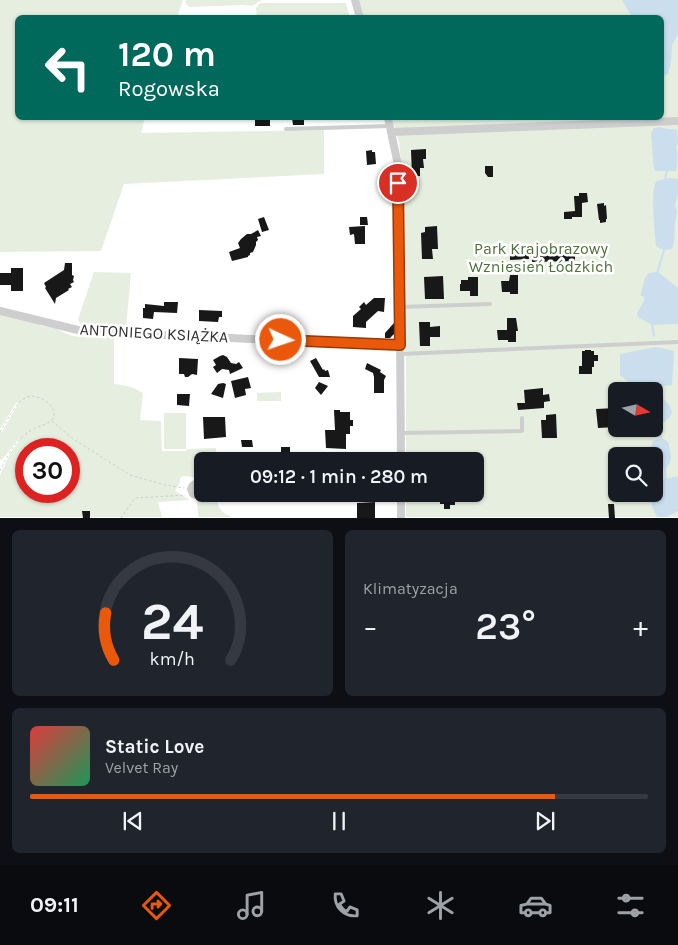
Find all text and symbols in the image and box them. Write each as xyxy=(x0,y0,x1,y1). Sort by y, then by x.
text: 120 m xyxy=(118,34,216,75)
icon: left xyxy=(35,35,100,100)
text: Rogowska xyxy=(118,76,220,102)
pin xyxy=(377,162,419,204)
icon: arrive xyxy=(384,169,412,197)
park label: Park Krajobrazowy Wzniesień Łódzkich xyxy=(469,239,613,276)
position arrow xyxy=(254,313,306,365)
street label: ANTONIEGO KSIĄŻKA xyxy=(79,320,229,346)
north arrow xyxy=(608,382,662,438)
map controls xyxy=(608,382,663,502)
speed limit sign: 30 xyxy=(15,438,80,503)
button: search xyxy=(608,447,663,502)
text: 09:12 · 1 min · 280 m xyxy=(250,466,428,488)
text: Klimatyzacja xyxy=(363,579,458,598)
text: 24 xyxy=(141,591,204,652)
text: 23° xyxy=(475,604,536,649)
text: − xyxy=(363,610,378,643)
text: + xyxy=(633,610,648,643)
text: km/h xyxy=(150,649,195,670)
text: Static Love xyxy=(105,736,204,758)
text: Velvet Ray xyxy=(105,758,178,777)
icon: previous xyxy=(119,807,147,835)
icon: pause xyxy=(325,807,353,835)
icon: next xyxy=(531,807,559,835)
icon: directions xyxy=(139,888,174,923)
icon: music xyxy=(234,888,269,923)
icon: phone xyxy=(328,888,363,923)
icon: climate xyxy=(423,888,458,923)
icon: car xyxy=(518,888,553,923)
icon: filters xyxy=(613,888,648,923)
text: 09:11 xyxy=(30,892,79,918)

